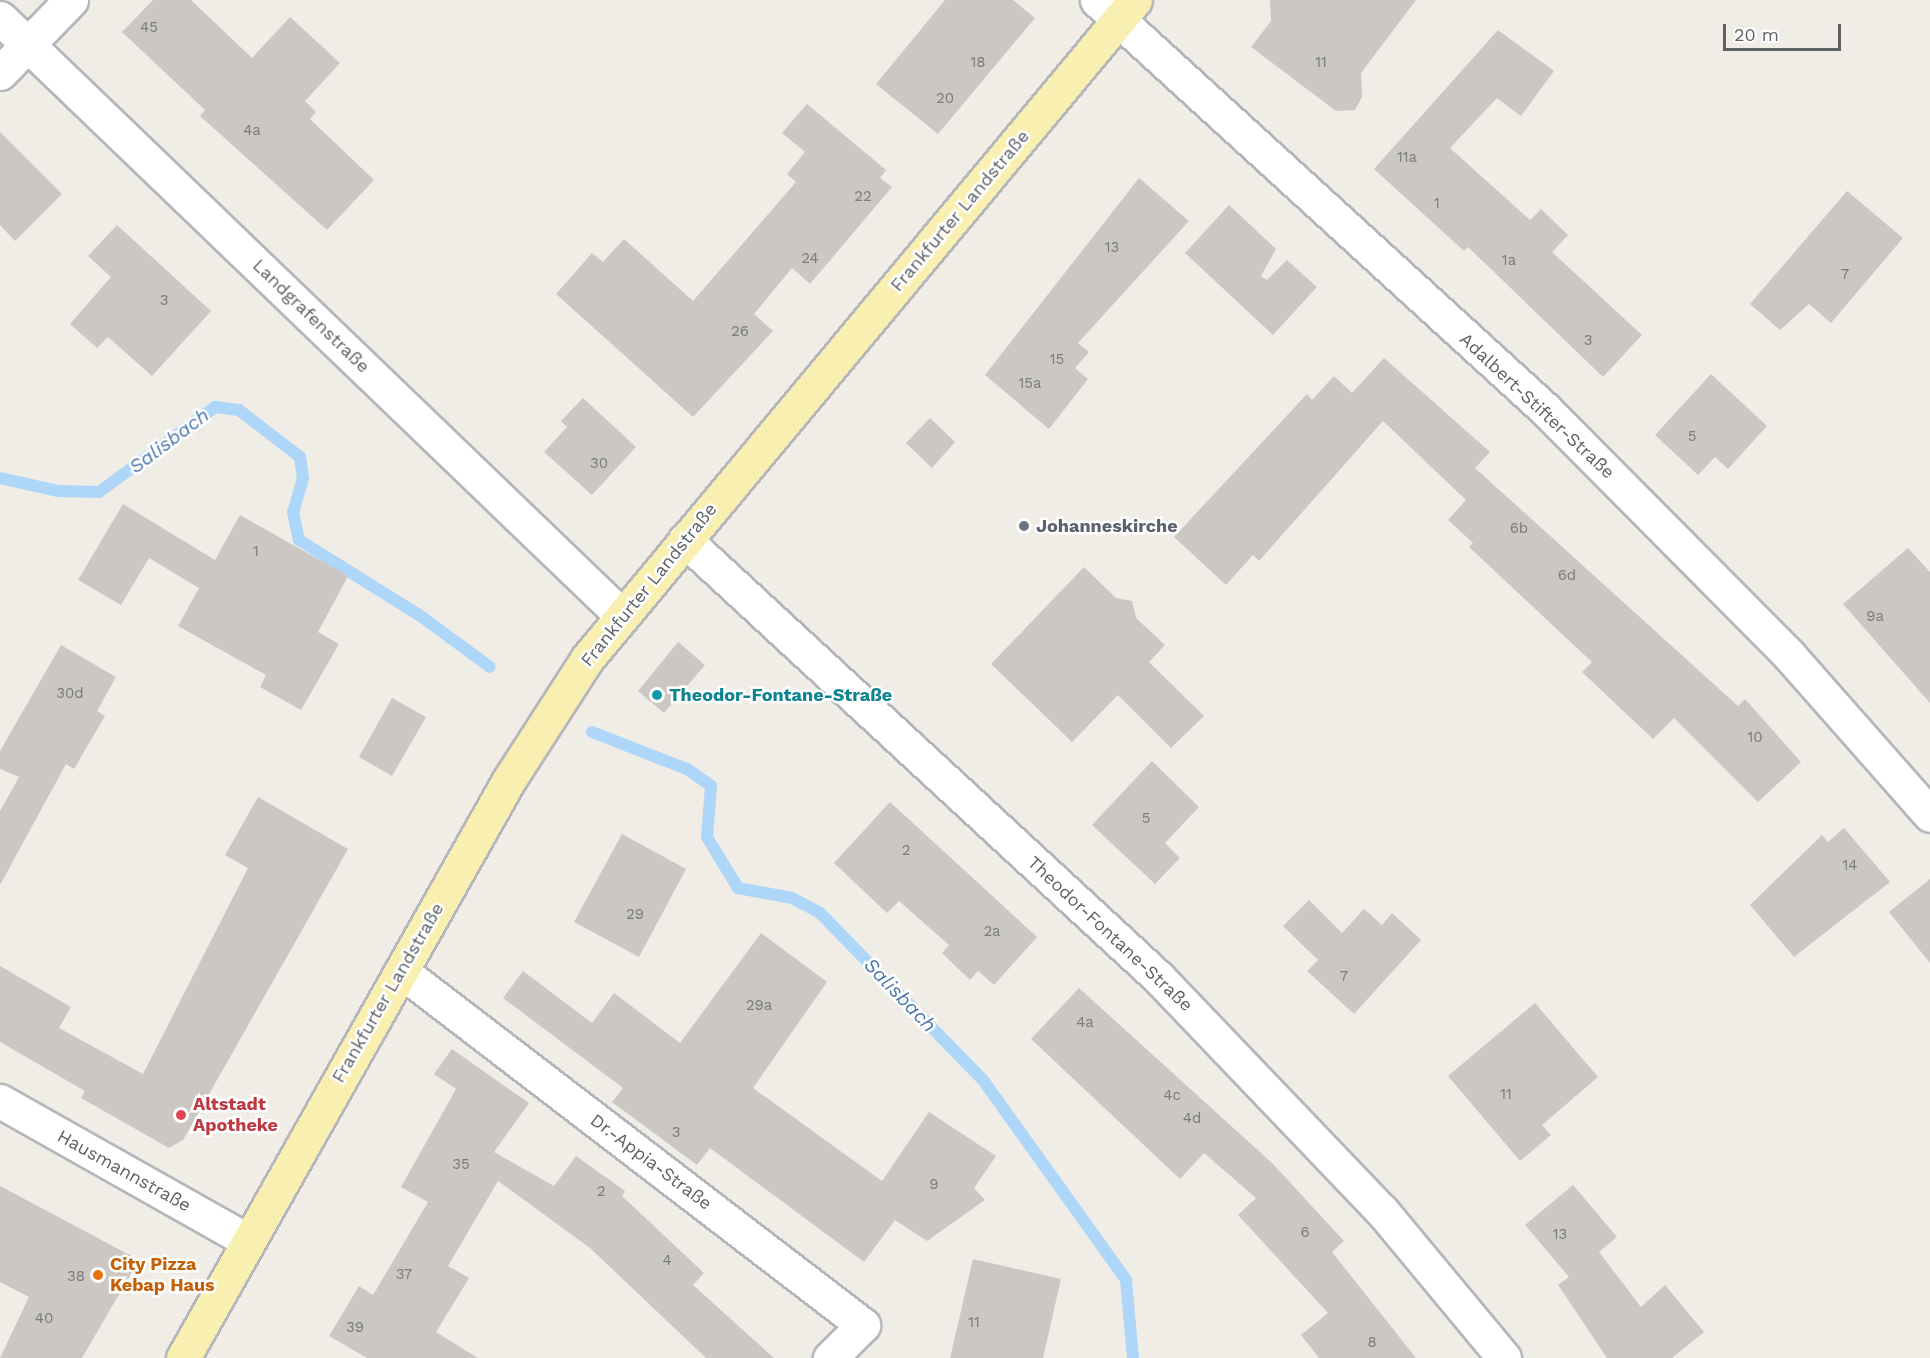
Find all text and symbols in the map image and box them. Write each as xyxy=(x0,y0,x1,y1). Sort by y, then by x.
scale bar xyxy=(1726,12,1844,50)
house number: 45 xyxy=(140,19,158,37)
text: 20 m xyxy=(1734,24,1779,45)
house number: 18 xyxy=(970,54,986,72)
house number: 11 xyxy=(1315,54,1327,72)
house number: 20 xyxy=(936,90,954,108)
house number: 4a xyxy=(243,122,261,140)
street label: Frankfurter Landstraße xyxy=(886,126,1034,296)
house number: 11a xyxy=(1397,149,1417,167)
house number: 22 xyxy=(854,188,872,206)
house number: 1 xyxy=(1434,195,1440,213)
house number: 13 xyxy=(1105,239,1119,257)
house number: 24 xyxy=(801,250,819,268)
house number: 1a xyxy=(1502,252,1516,270)
street label: Landgrafenstraße xyxy=(248,255,374,377)
house number: 7 xyxy=(1841,266,1849,284)
house number: 3 xyxy=(160,292,168,310)
house number: 26 xyxy=(731,323,749,341)
street label: Adalbert-Stifter-Straße xyxy=(1455,329,1619,483)
house number: 3 xyxy=(1584,332,1592,350)
house number: 15 xyxy=(1050,351,1064,369)
house number: 15a xyxy=(1018,375,1042,393)
water label: Salisbach xyxy=(124,403,214,479)
house number: 5 xyxy=(1688,428,1696,446)
house number: 30 xyxy=(590,455,608,473)
street label: Frankfurter Landstraße xyxy=(576,499,722,671)
place label: Johanneskirche xyxy=(1036,515,1178,537)
marker: Johanneskirche xyxy=(1017,519,1031,533)
house number: 6b xyxy=(1510,520,1528,538)
house number: 1 xyxy=(253,543,259,561)
house number: 6d xyxy=(1558,567,1576,585)
house number: 9a xyxy=(1866,608,1884,626)
place label: Theodor-Fontane-Straße xyxy=(669,684,892,706)
house number: 30d xyxy=(56,685,84,703)
marker: Theodor-Fontane-Straße xyxy=(650,688,664,702)
house number: 10 xyxy=(1747,729,1763,747)
house number: 5 xyxy=(1142,810,1150,828)
house number: 2 xyxy=(902,842,910,860)
street label: Theodor-Fontane-Straße xyxy=(1023,852,1197,1016)
house number: 14 xyxy=(1842,857,1858,875)
street label: Frankfurter Landstraße xyxy=(328,899,448,1087)
house number: 29 xyxy=(626,906,644,924)
house number: 2a xyxy=(983,923,1001,941)
water label: Salisbach xyxy=(859,953,941,1037)
house number: 7 xyxy=(1340,968,1348,986)
house number: 29a xyxy=(746,997,772,1015)
house number: 4a xyxy=(1076,1014,1094,1032)
house number: 11 xyxy=(1500,1086,1512,1104)
house number: 4c xyxy=(1163,1087,1181,1105)
place label: Altstadt Apotheke xyxy=(193,1094,278,1136)
marker: Altstadt Apotheke xyxy=(174,1108,188,1122)
street label: Dr.-Appia-Straße xyxy=(586,1109,716,1215)
house number: 4d xyxy=(1183,1110,1201,1128)
house number: 3 xyxy=(672,1124,680,1142)
street label: Hausmannstraße xyxy=(53,1125,195,1217)
house number: 35 xyxy=(452,1156,470,1174)
house number: 9 xyxy=(929,1176,939,1194)
house number: 2 xyxy=(597,1183,605,1201)
house number: 6 xyxy=(1300,1224,1310,1242)
house number: 13 xyxy=(1553,1226,1567,1244)
house number: 4 xyxy=(662,1252,672,1270)
place label: City Pizza Kebap Haus xyxy=(110,1254,215,1296)
house number: 37 xyxy=(396,1266,412,1284)
house number: 38 xyxy=(67,1268,85,1286)
marker: City Pizza Kebap Haus xyxy=(91,1268,105,1282)
house number: 40 xyxy=(35,1310,53,1328)
house number: 11 xyxy=(968,1314,980,1332)
house number: 39 xyxy=(346,1319,364,1337)
house number: 8 xyxy=(1367,1334,1377,1352)

